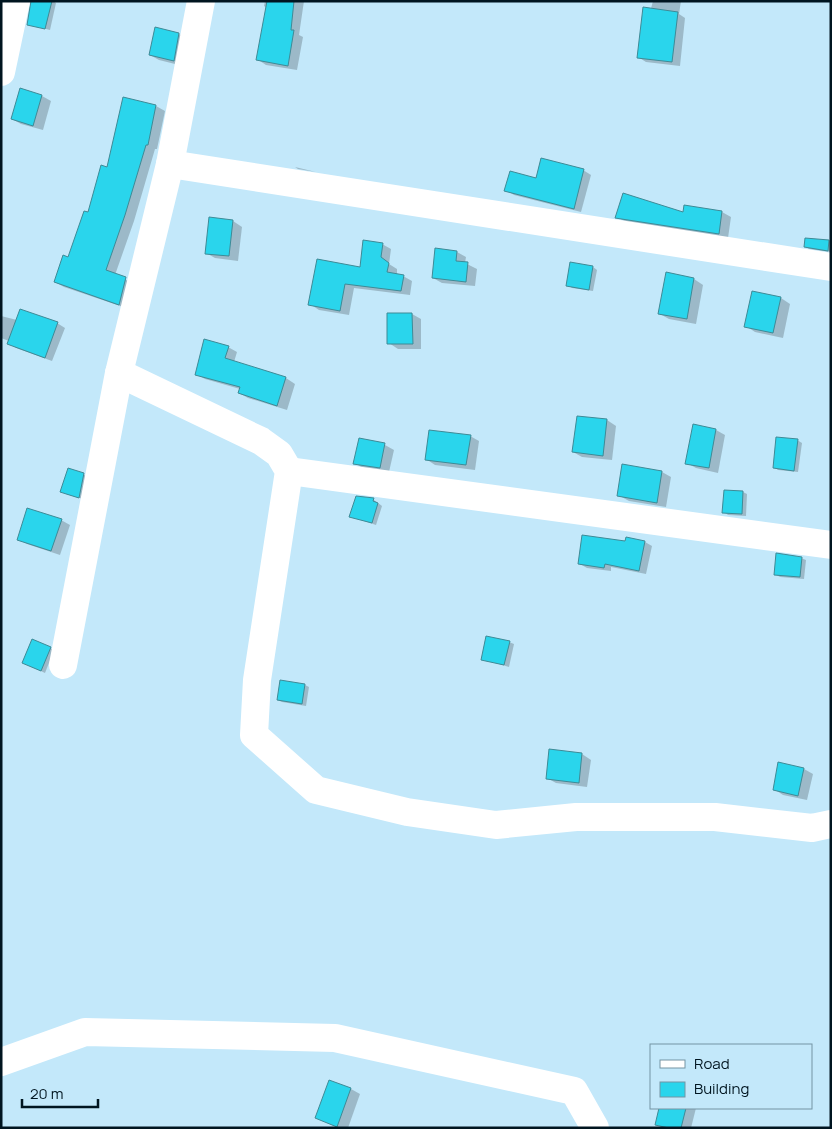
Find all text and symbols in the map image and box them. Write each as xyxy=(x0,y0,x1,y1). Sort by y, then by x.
legend xyxy=(650,1044,812,1109)
text: Road xyxy=(694,1053,730,1074)
scale bar xyxy=(22,1076,99,1108)
text: Building xyxy=(694,1078,749,1099)
text: 20 m xyxy=(30,1083,63,1104)

